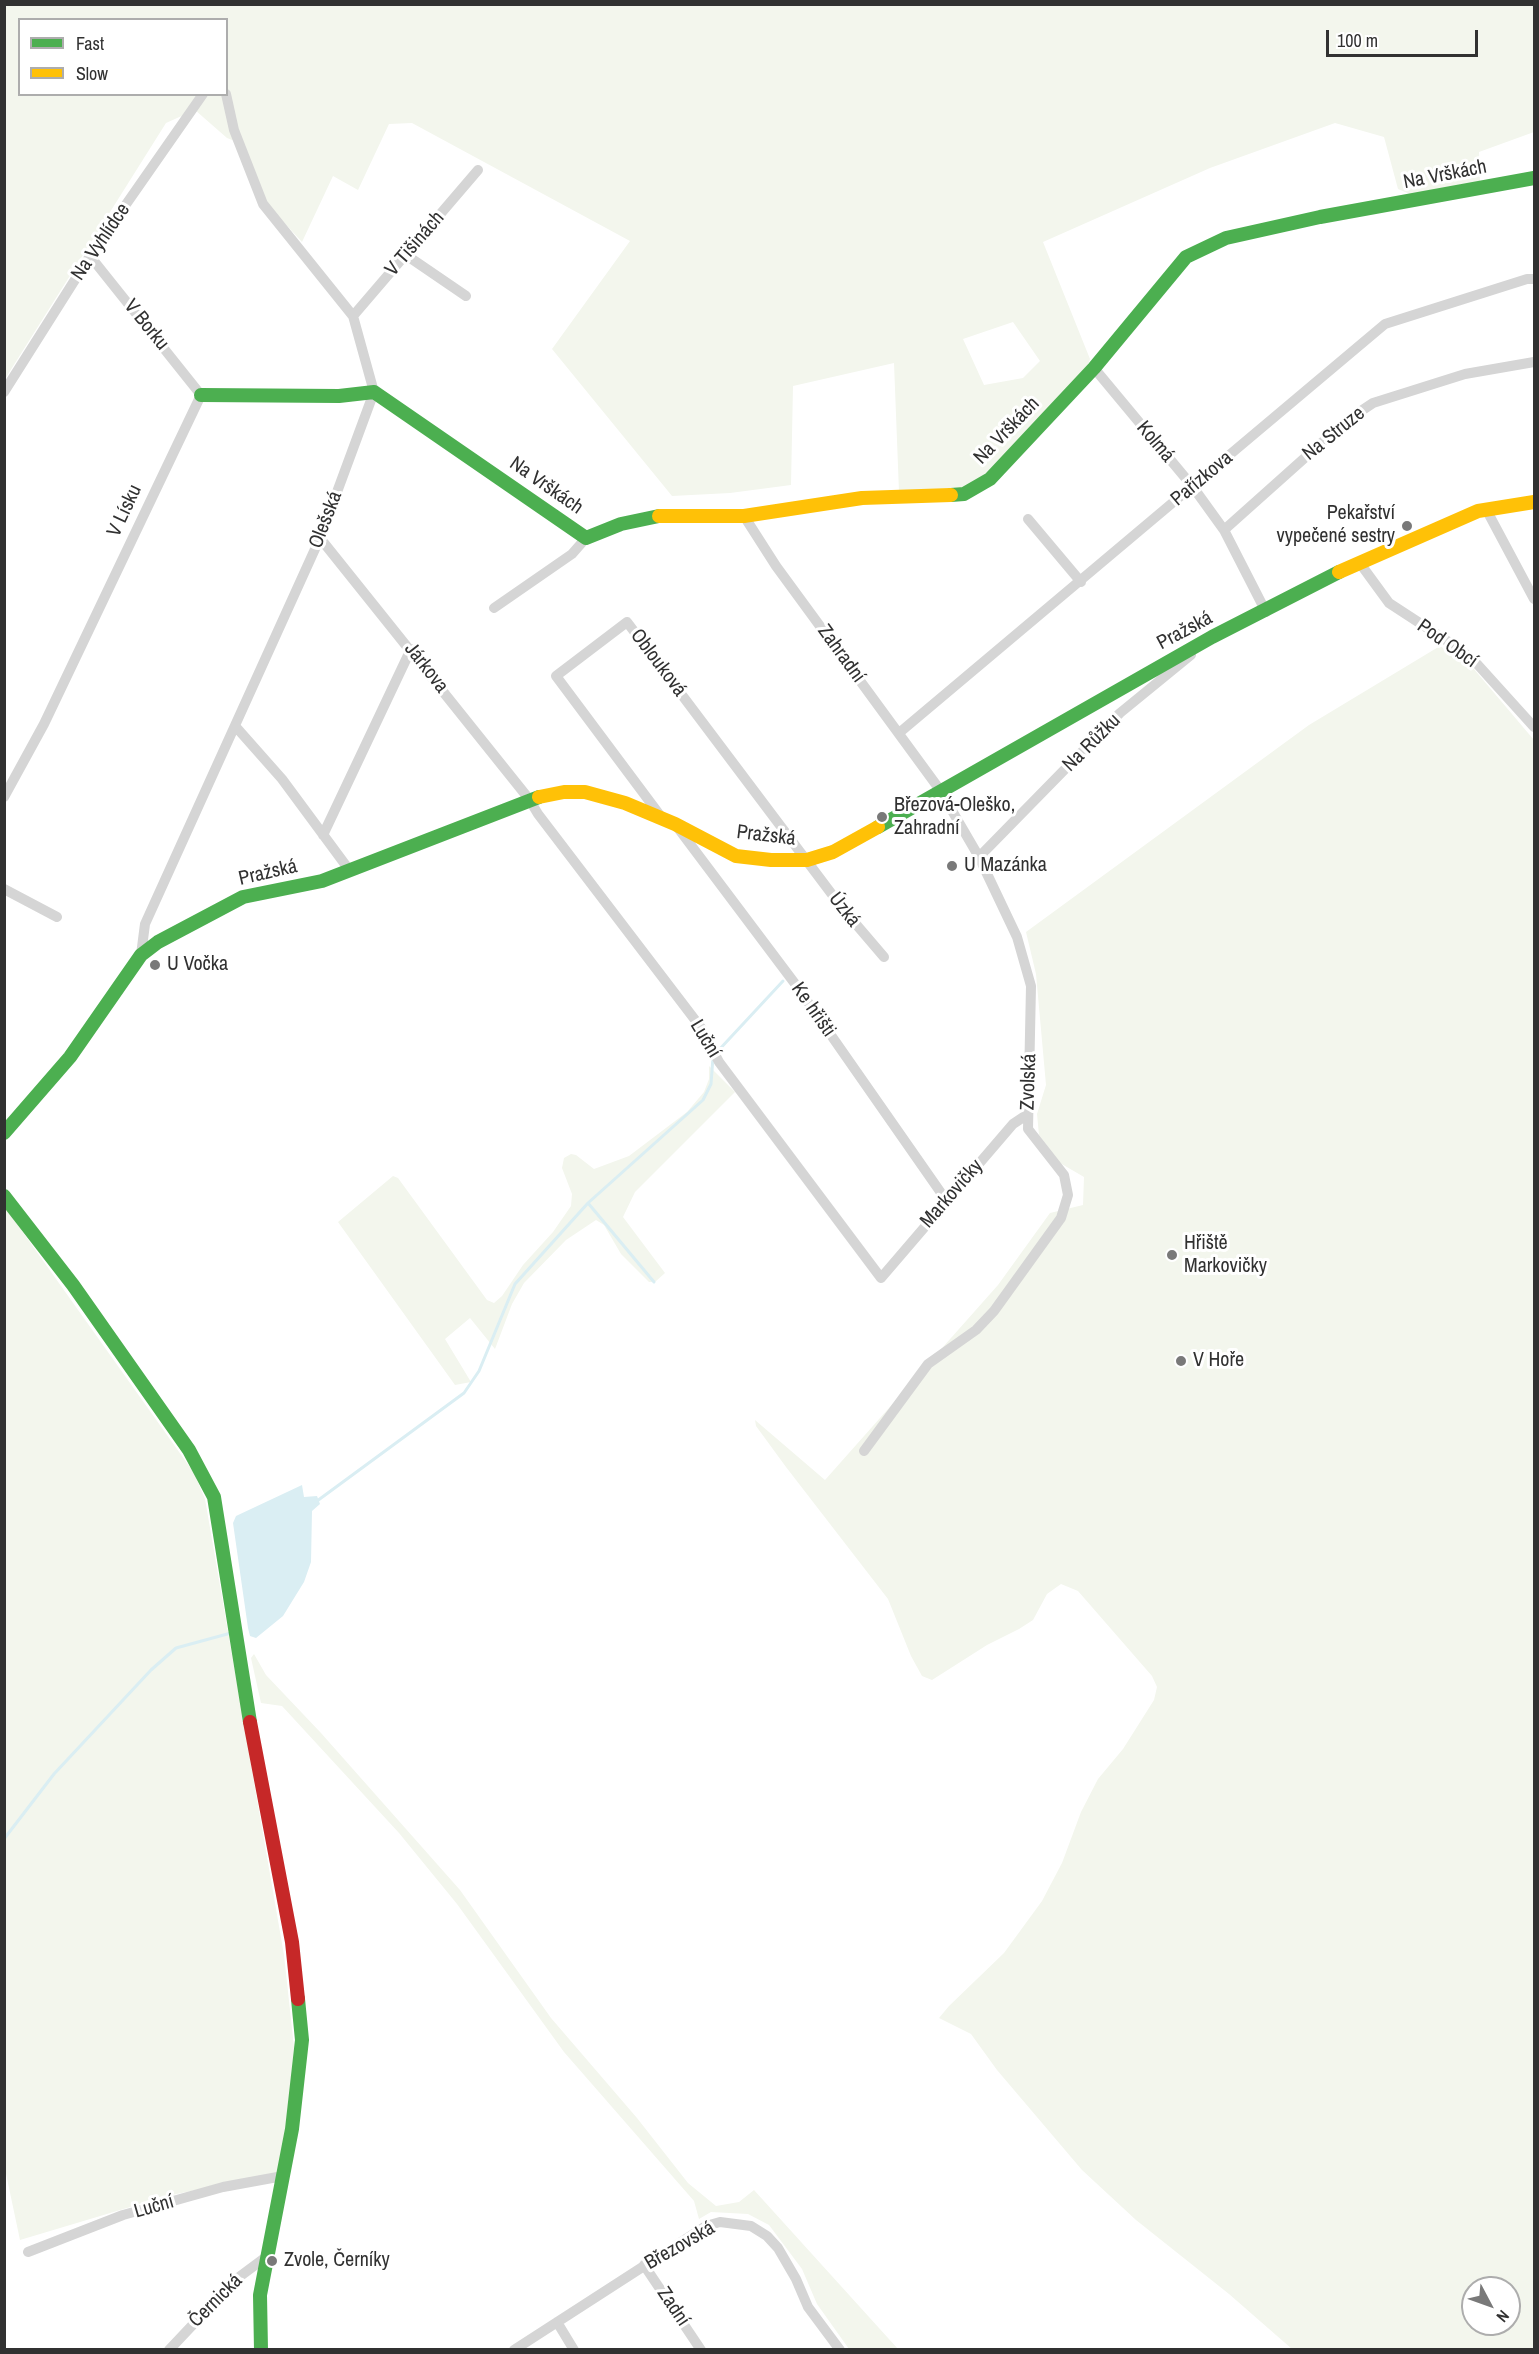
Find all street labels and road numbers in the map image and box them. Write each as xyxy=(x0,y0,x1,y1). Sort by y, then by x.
street label: Na Vrškách xyxy=(1401,155,1489,195)
street label: Na Vyhlídce xyxy=(66,199,136,285)
street label: V Tišinách xyxy=(380,207,450,281)
street label: V Borku xyxy=(118,295,174,355)
street label: Na Vrškách xyxy=(969,392,1045,470)
street label: Na Struze xyxy=(1298,402,1370,466)
street label: Kolmá xyxy=(1131,416,1179,468)
street label: Pařízkova xyxy=(1166,446,1238,512)
street label: Na Vrškách xyxy=(505,452,587,520)
street label: V Lísku xyxy=(103,481,147,541)
street label: Olešská xyxy=(304,488,348,552)
street label: Pražská xyxy=(1153,606,1217,656)
street label: Pod Obcí xyxy=(1412,615,1482,673)
street label: Zahradní xyxy=(812,620,870,688)
street label: Oblouková xyxy=(625,624,691,702)
street label: Járkova xyxy=(399,638,453,698)
street label: Na Růžku xyxy=(1058,709,1126,777)
street label: Pražská xyxy=(735,820,797,852)
street label: Pražská xyxy=(236,855,300,891)
street label: Úzká xyxy=(823,888,865,932)
street label: Ke hřišti xyxy=(786,978,840,1042)
street label: Luční xyxy=(684,1016,726,1062)
street label: Zvolská xyxy=(1016,1053,1042,1111)
street label: Markovičky xyxy=(916,1155,988,1233)
street label: Luční xyxy=(131,2190,177,2224)
street label: Březovská xyxy=(641,2216,719,2276)
street label: Černická xyxy=(184,2269,248,2333)
street label: Zadní xyxy=(651,2283,695,2331)

